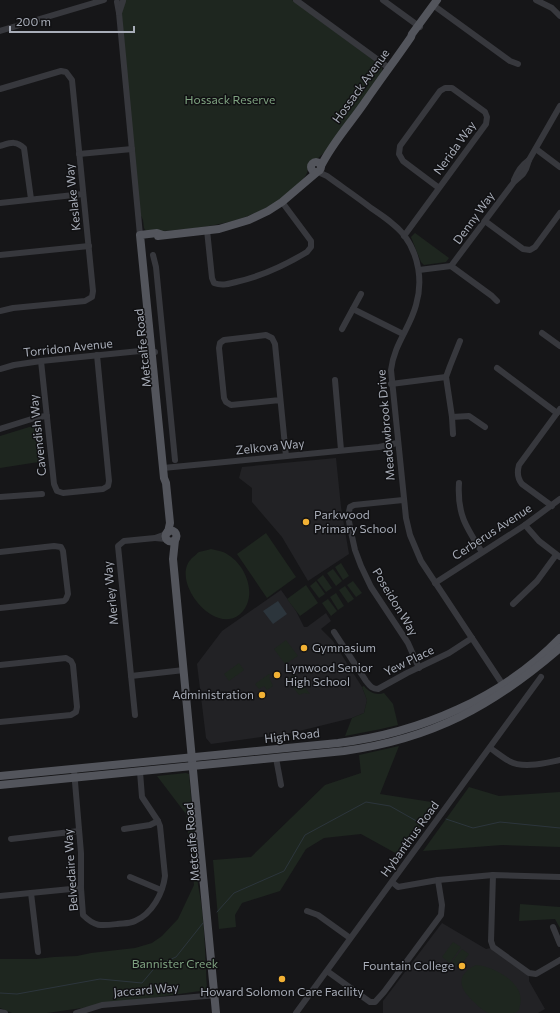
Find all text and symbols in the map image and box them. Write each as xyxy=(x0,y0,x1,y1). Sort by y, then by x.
scale bar xyxy=(10,8,134,34)
text: 200 m xyxy=(16,14,51,28)
street label: Hossack Avenue xyxy=(329,46,392,125)
park label: Hossack Reserve xyxy=(185,92,275,106)
street label: Nerida Way xyxy=(430,118,478,177)
street label: Keslake Way xyxy=(62,163,82,231)
street label: Denny Way xyxy=(450,189,497,246)
street label: Metcalfe Road xyxy=(131,308,153,388)
street label: Torridon Avenue xyxy=(22,335,113,359)
street label: Meadowbrook Drive xyxy=(373,369,397,481)
street label: Cavendish Way xyxy=(26,394,48,477)
street label: Zelkova Way xyxy=(235,435,305,457)
street label: Cerberus Avenue xyxy=(449,500,534,562)
place label: Parkwood Primary School xyxy=(314,507,397,535)
marker: Parkwood Primary School xyxy=(301,517,311,527)
street label: Merley Way xyxy=(100,560,120,626)
street label: Poseidon Way xyxy=(370,565,422,638)
place label: Gymnasium xyxy=(312,640,376,654)
street label: Yew Place xyxy=(381,642,436,678)
marker: Gymnasium xyxy=(299,643,309,653)
place label: Lynwood Senior High School xyxy=(285,660,373,688)
marker: Lynwood Senior High School xyxy=(272,670,282,680)
place label: Administration xyxy=(172,687,254,701)
marker: Administration xyxy=(257,690,267,700)
street label: High Road xyxy=(263,725,320,745)
street label: Hybanthus Road xyxy=(377,798,441,879)
street label: Metcalfe Road xyxy=(181,802,201,882)
street label: Belvedaire Way xyxy=(60,828,80,912)
park label: Bannister Creek xyxy=(132,956,219,970)
place label: Fountain College xyxy=(363,958,454,972)
marker: Fountain College xyxy=(457,961,467,971)
marker: Howard Solomon Care Facility xyxy=(277,974,287,984)
street label: Jaccard Way xyxy=(113,979,179,1000)
place label: Howard Solomon Care Facility xyxy=(200,984,364,998)

